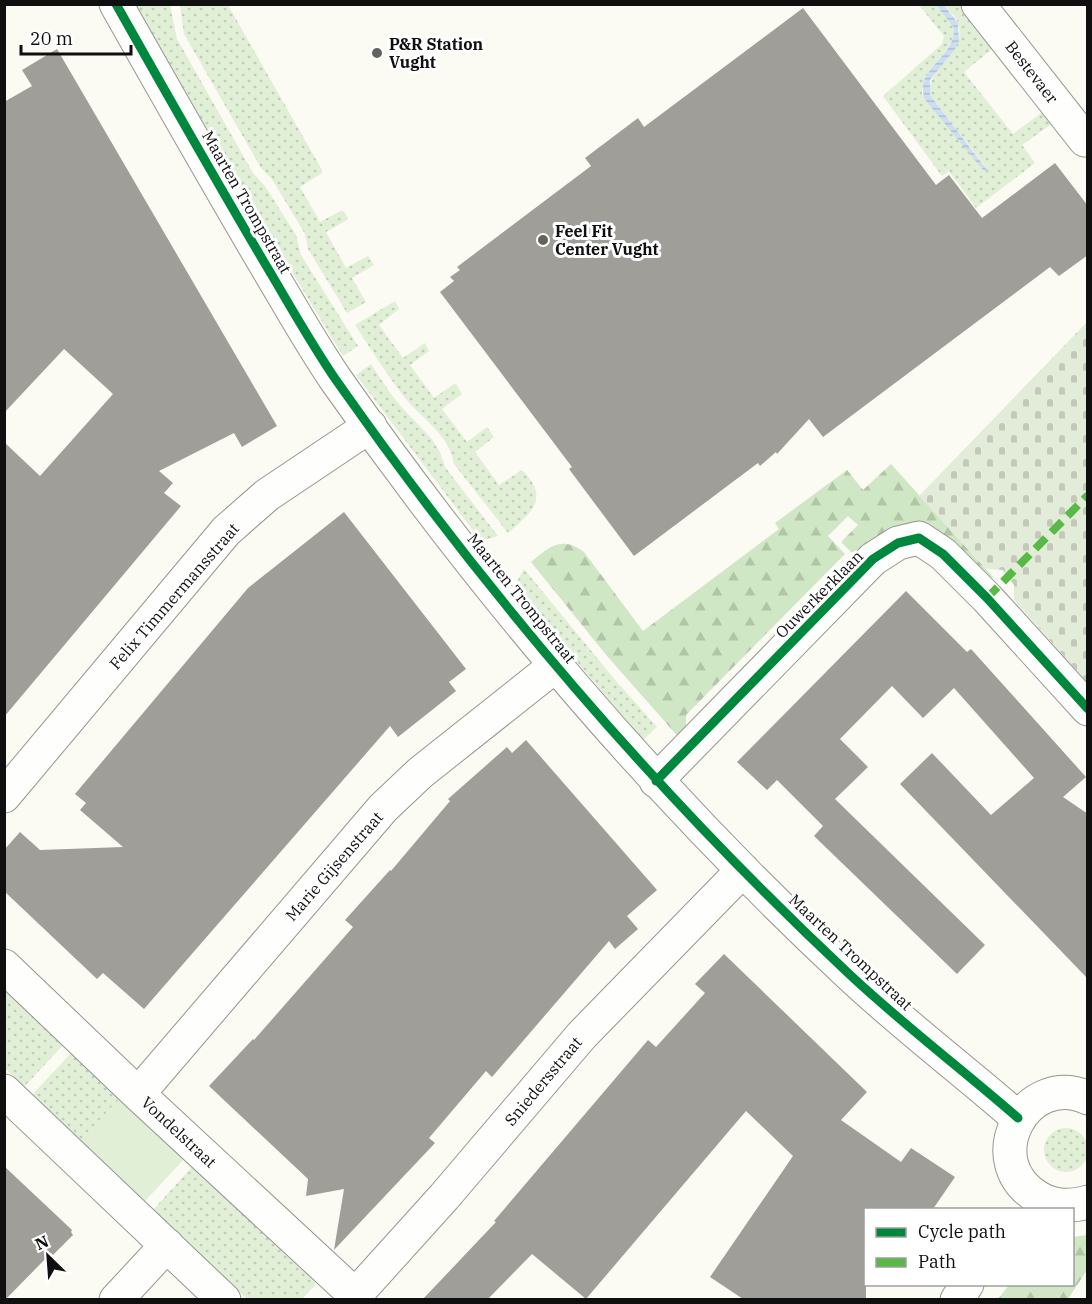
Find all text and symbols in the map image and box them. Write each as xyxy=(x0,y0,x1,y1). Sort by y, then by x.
scale bar xyxy=(21,18,130,56)
text: 20 m xyxy=(30,27,73,50)
place label: P&R Station Vught xyxy=(389,34,483,72)
street label: Bestevaer xyxy=(1001,37,1063,107)
marker: P&R Station Vught xyxy=(370,46,384,60)
street label: Maarten Trompstraat xyxy=(198,127,296,277)
place label: Feel Fit Center Vught xyxy=(555,221,659,259)
marker: Feel Fit Center Vught xyxy=(536,233,550,247)
street label: Felix Timmermansstraat xyxy=(105,518,243,673)
street label: Maarten Trompstraat xyxy=(463,529,581,667)
street label: Ouwerkerklaan xyxy=(771,546,867,642)
street label: Marie Gijsenstraat xyxy=(281,807,387,925)
street label: Maarten Trompstraat xyxy=(785,890,917,1015)
street label: Sniedersstraat xyxy=(500,1032,586,1130)
street label: Vondelstraat xyxy=(137,1092,221,1172)
legend xyxy=(864,1208,1074,1286)
text: Cycle path xyxy=(918,1220,1006,1243)
north arrow xyxy=(18,1226,78,1286)
text: N xyxy=(32,1231,52,1254)
text: Path xyxy=(918,1250,956,1273)

